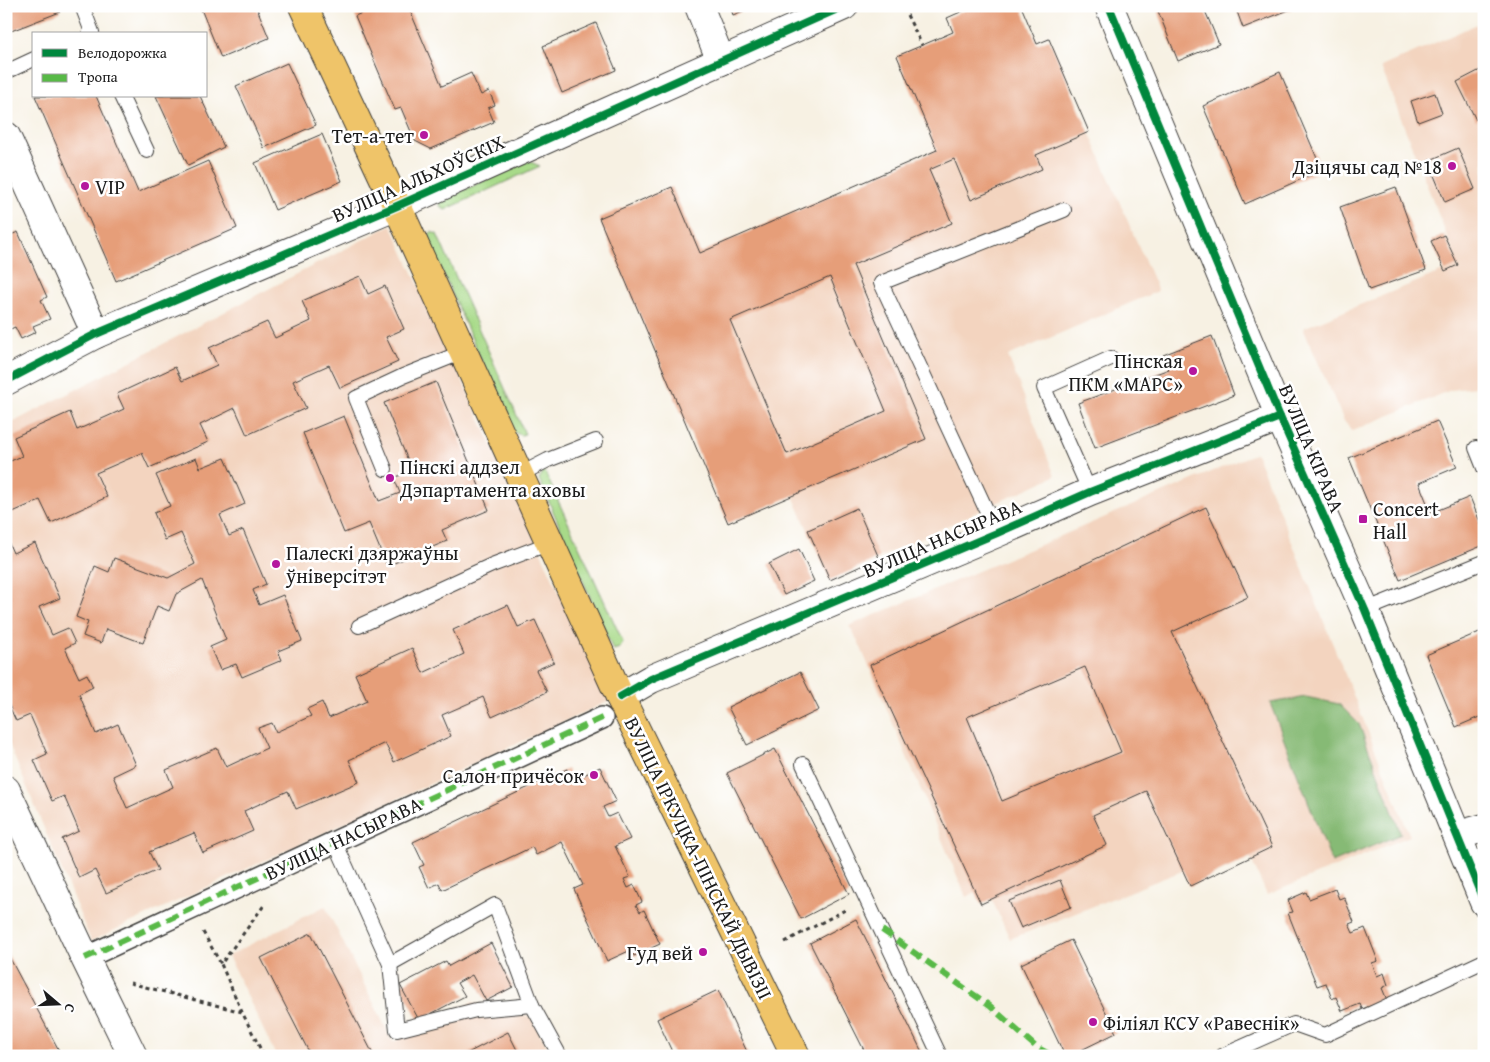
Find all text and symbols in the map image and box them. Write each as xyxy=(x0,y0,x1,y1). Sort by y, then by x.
legend xyxy=(32,32,208,98)
text: Велодорожка xyxy=(78,42,168,63)
text: Тропа xyxy=(78,66,119,87)
place label: Тет-а-тет xyxy=(332,121,414,150)
street label: ВУЛІЦА АЛЬХОЎСКІХ xyxy=(327,127,509,229)
marker: Тет-а-тет xyxy=(418,129,430,141)
place label: Дзіцячы сад №18 xyxy=(1291,152,1442,181)
marker: Дзіцячы сад №18 xyxy=(1446,160,1458,172)
place label: VIP xyxy=(95,172,125,201)
marker: VIP xyxy=(79,180,91,192)
place label: Пінская ПКМ «МАРС» xyxy=(1068,346,1183,398)
marker: Пінская ПКМ «МАРС» xyxy=(1187,365,1199,377)
street label: ВУЛІЦА КІРАВА xyxy=(1272,379,1352,517)
place label: Пінскі аддзел Дэпартамента аховы xyxy=(399,452,585,504)
marker: Пінскі аддзел Дэпартамента аховы xyxy=(384,472,396,484)
street label: ВУЛІЦА НАСЫРАВА xyxy=(858,491,1026,585)
place label: Concert Hall xyxy=(1373,494,1439,546)
marker: Concert Hall xyxy=(1357,513,1369,525)
place label: Палескі дзяржаўны ўніверсітэт xyxy=(285,538,459,590)
marker: Палескі дзяржаўны ўніверсітэт xyxy=(270,558,282,570)
street label: ВУЛІЦА ІРКУЦКА-ПІНСКАЙ ДЫВІЗІІ xyxy=(618,712,780,1004)
place label: Салон причёсок xyxy=(443,761,585,790)
marker: Салон причёсок xyxy=(588,769,600,781)
street label: ВУЛІЦА НАСЫРАВА xyxy=(260,789,426,887)
place label: Гуд вей xyxy=(627,938,693,967)
marker: Гуд вей xyxy=(697,946,709,958)
north arrow xyxy=(32,980,82,1030)
text: С xyxy=(60,1001,81,1015)
place label: Філіял КСУ «Равеснік» xyxy=(1103,1008,1299,1037)
marker: Філіял КСУ «Равеснік» xyxy=(1087,1016,1099,1028)

